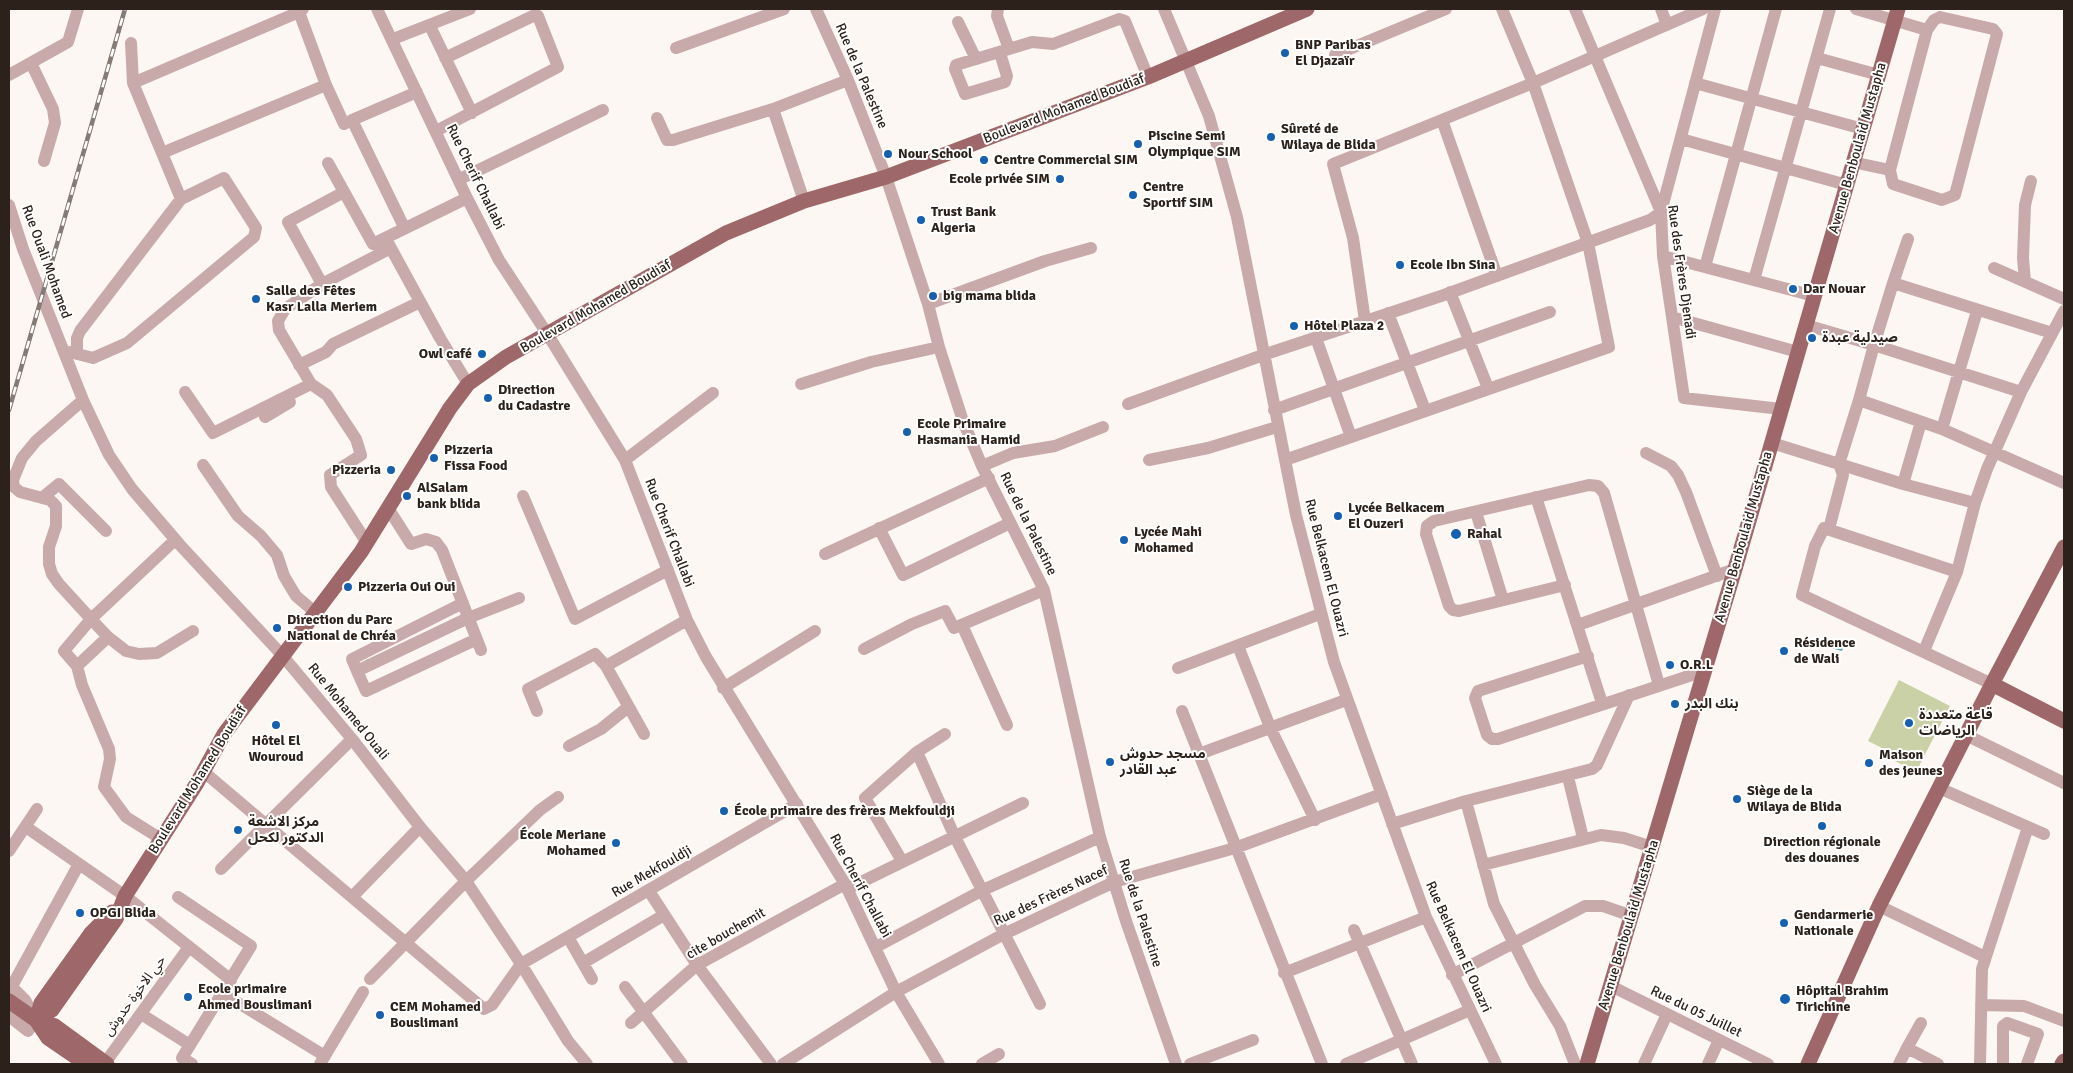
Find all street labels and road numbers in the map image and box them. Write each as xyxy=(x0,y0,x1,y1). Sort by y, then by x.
street label: Rue de la Palestine xyxy=(831,21,891,131)
street label: Avenue Benboulaid Mustapha xyxy=(1826,61,1890,235)
street label: Boulevard Mohamed Boudiaf xyxy=(981,70,1147,148)
street label: Rue Cherif Challabi xyxy=(442,121,508,233)
street label: Rue Ouali Mohamed xyxy=(18,203,74,321)
street label: Rue des Frères Djenadi xyxy=(1663,204,1699,340)
street label: Boulevard Mohamed Boudiaf xyxy=(518,257,674,357)
street label: Avenue Benboulaid Mustapha xyxy=(1712,450,1776,624)
street label: Rue de la Palestine xyxy=(996,470,1060,578)
street label: Rue Cherif Challabi xyxy=(640,476,698,590)
street label: Rue Belkacem El Ouazri xyxy=(1301,497,1351,639)
street label: Rue Mohamed Ouali xyxy=(304,660,392,764)
street label: Boulevard Mohamed Boudiaf xyxy=(145,703,251,857)
street label: Rue Cherif Challabi xyxy=(826,831,894,941)
street label: Avenue Benboulaid Mustapha xyxy=(1595,838,1663,1012)
street label: Rue Mekfouldji xyxy=(609,842,695,902)
street label: Rue de la Palestine xyxy=(1115,857,1165,969)
street label: Rue des Frères Nacef xyxy=(991,862,1111,930)
street label: Rue Belkacem El Ouazri xyxy=(1421,879,1495,1015)
street label: cite bouchemit xyxy=(683,905,769,963)
street label: حي الاخوة حدوش xyxy=(100,952,170,1040)
street label: Rue du 05 Juillet xyxy=(1648,983,1744,1041)

